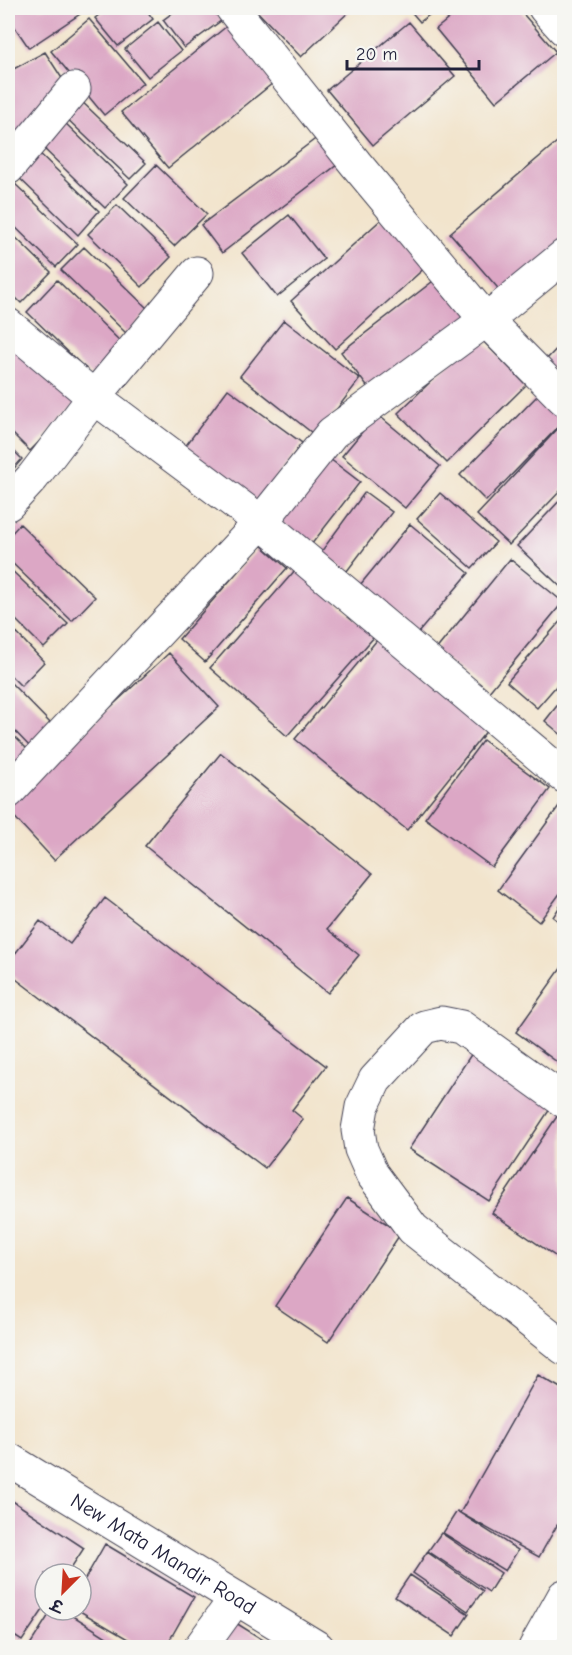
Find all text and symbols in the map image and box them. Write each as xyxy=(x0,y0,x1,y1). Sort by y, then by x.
scale bar xyxy=(347,33,479,71)
text: 20 m xyxy=(356,44,397,65)
street label: New Mata Mandir Road xyxy=(66,1488,260,1619)
north arrow xyxy=(33,1562,93,1622)
text: उ xyxy=(48,1594,68,1616)

